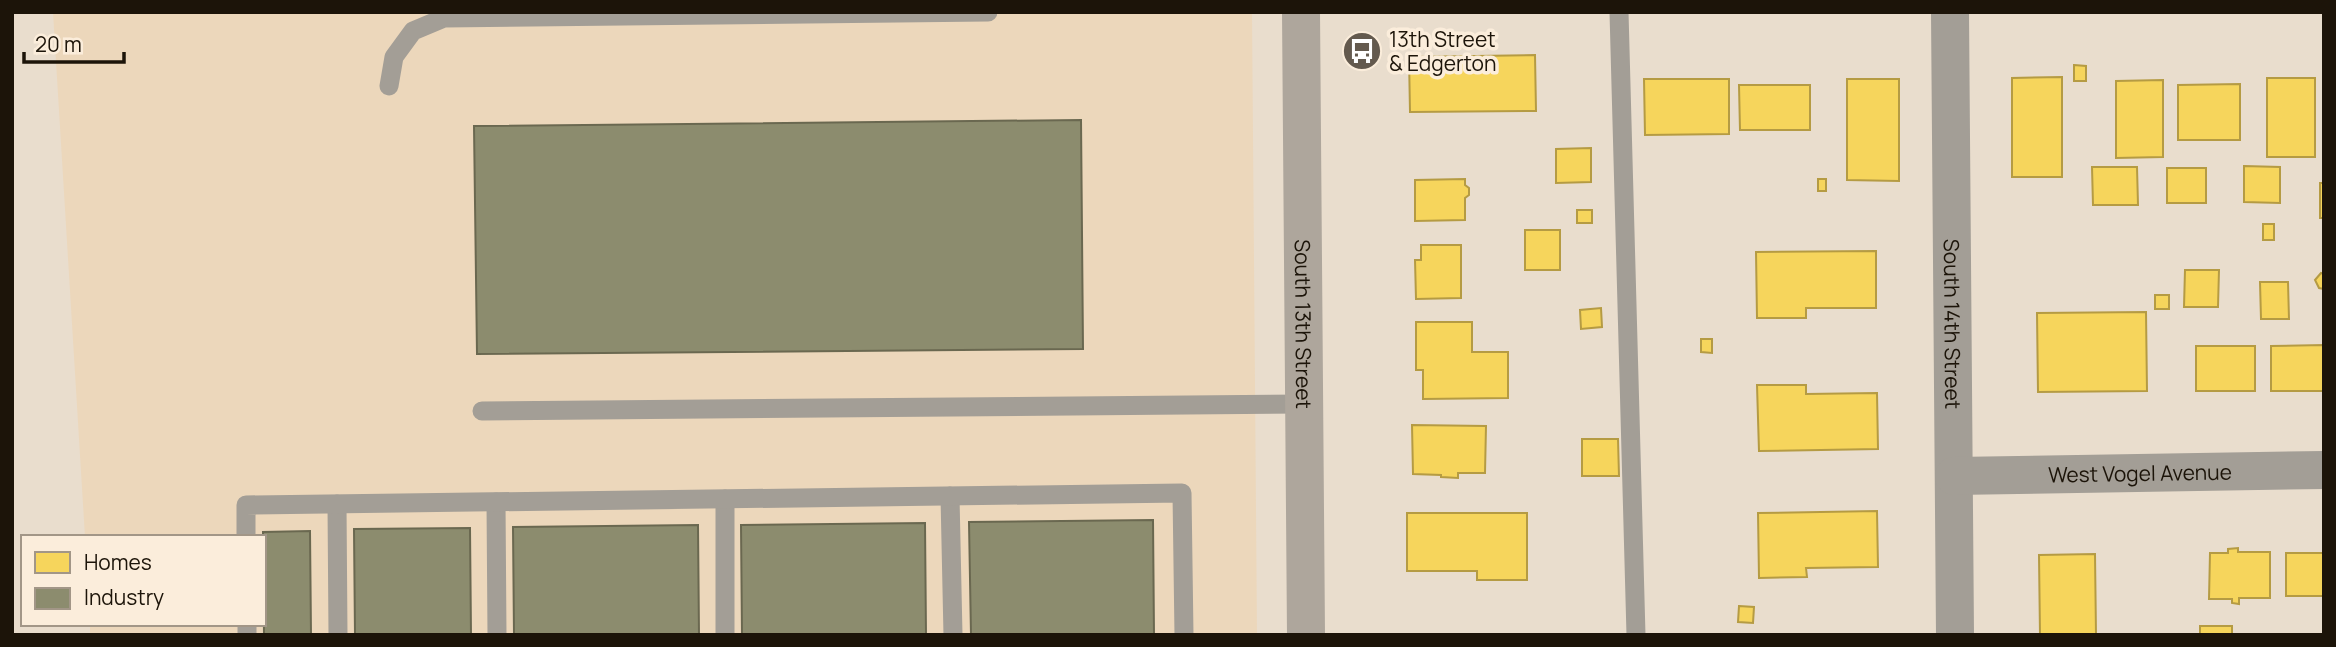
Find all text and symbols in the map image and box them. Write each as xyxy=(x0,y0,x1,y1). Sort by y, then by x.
scale bar xyxy=(24,21,124,65)
place label: 13th Street & Edgerton xyxy=(1389,25,1496,77)
text: 20 m xyxy=(35,30,82,58)
bus stop icon: 13th Street & Edgerton xyxy=(1341,30,1383,72)
street label: South 13th Street xyxy=(1289,239,1318,409)
street label: South 14th Street xyxy=(1938,239,1967,409)
street label: West Vogel Avenue xyxy=(2048,457,2232,488)
legend xyxy=(21,535,266,626)
text: Homes xyxy=(84,548,152,576)
text: Industry xyxy=(84,583,164,611)

